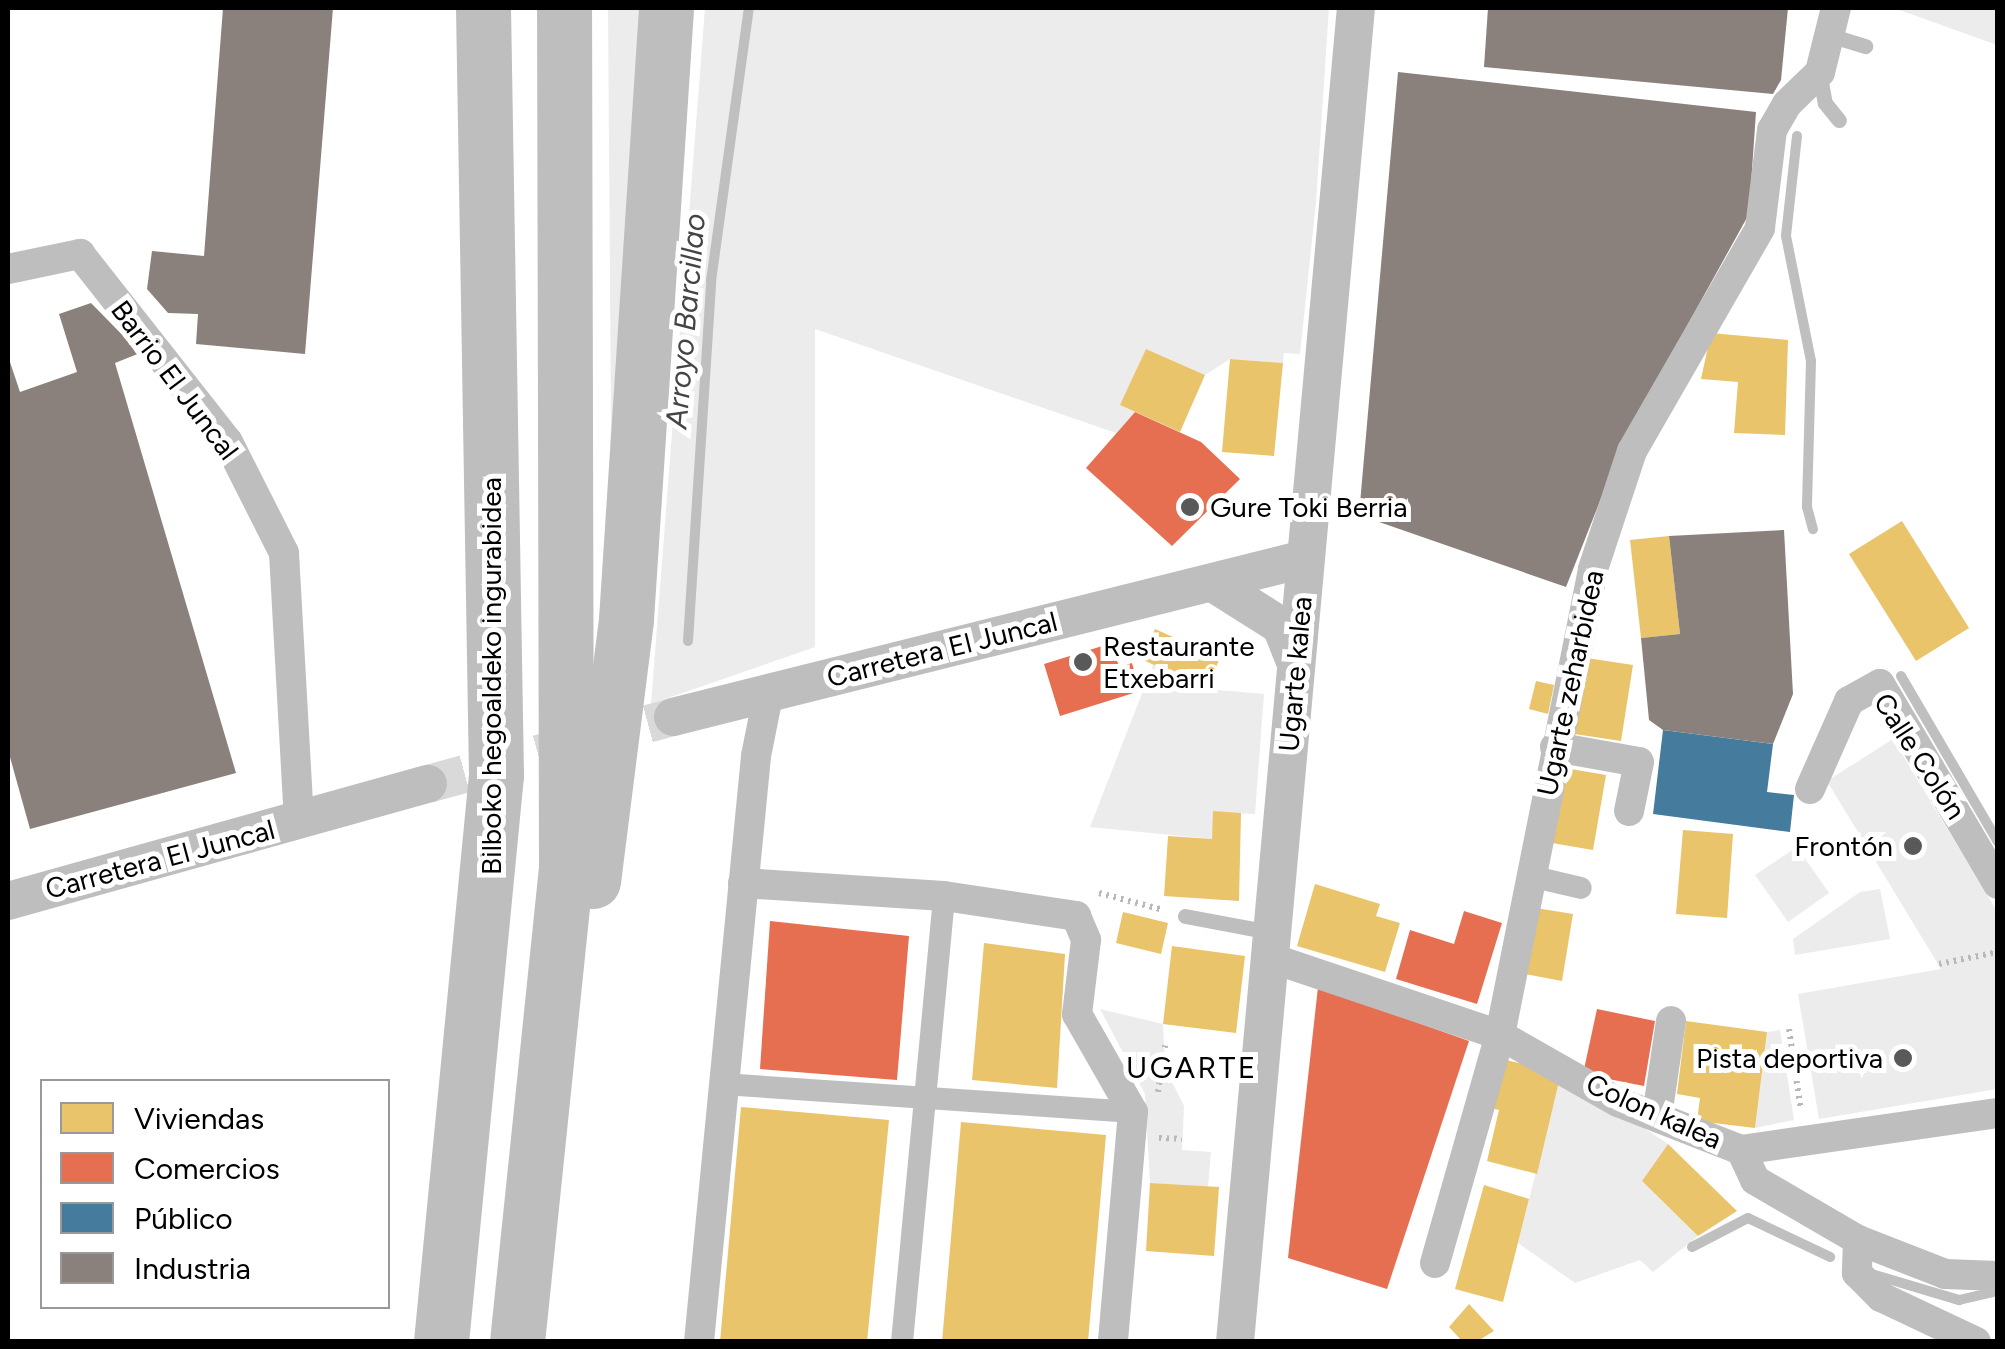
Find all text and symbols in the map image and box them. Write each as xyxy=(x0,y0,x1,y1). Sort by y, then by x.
water label: Arroyo Barcillao xyxy=(659,212,713,430)
street label: Barrio El Juncal xyxy=(104,294,246,466)
street label: Bilboko hegoaldeko ingurabidea xyxy=(474,477,508,875)
place label: Gure Toki Berria xyxy=(1210,490,1408,524)
marker: Gure Toki Berria xyxy=(1179,496,1201,518)
street label: Ugarte zeharbidea xyxy=(1530,567,1610,799)
street label: Ugarte kalea xyxy=(1271,595,1319,753)
street label: Carretera El Juncal xyxy=(823,604,1061,694)
place label: Restaurante Etxebarri xyxy=(1103,629,1254,695)
marker: Restaurante Etxebarri xyxy=(1072,651,1094,673)
street label: Calle Colón xyxy=(1867,687,1973,825)
street label: Carretera El Juncal xyxy=(42,812,278,906)
place label: Frontón xyxy=(1794,829,1893,863)
marker: Frontón xyxy=(1902,835,1924,857)
place label: Pista deportiva xyxy=(1696,1041,1883,1075)
marker: Pista deportiva xyxy=(1892,1047,1914,1069)
district label: UGARTE xyxy=(1126,1050,1258,1086)
street label: Colon kalea xyxy=(1581,1066,1727,1156)
legend xyxy=(40,1079,390,1309)
text: Viviendas xyxy=(134,1100,264,1137)
text: Comercios xyxy=(134,1150,280,1187)
text: Público xyxy=(134,1200,233,1237)
text: Industria xyxy=(134,1250,251,1287)

